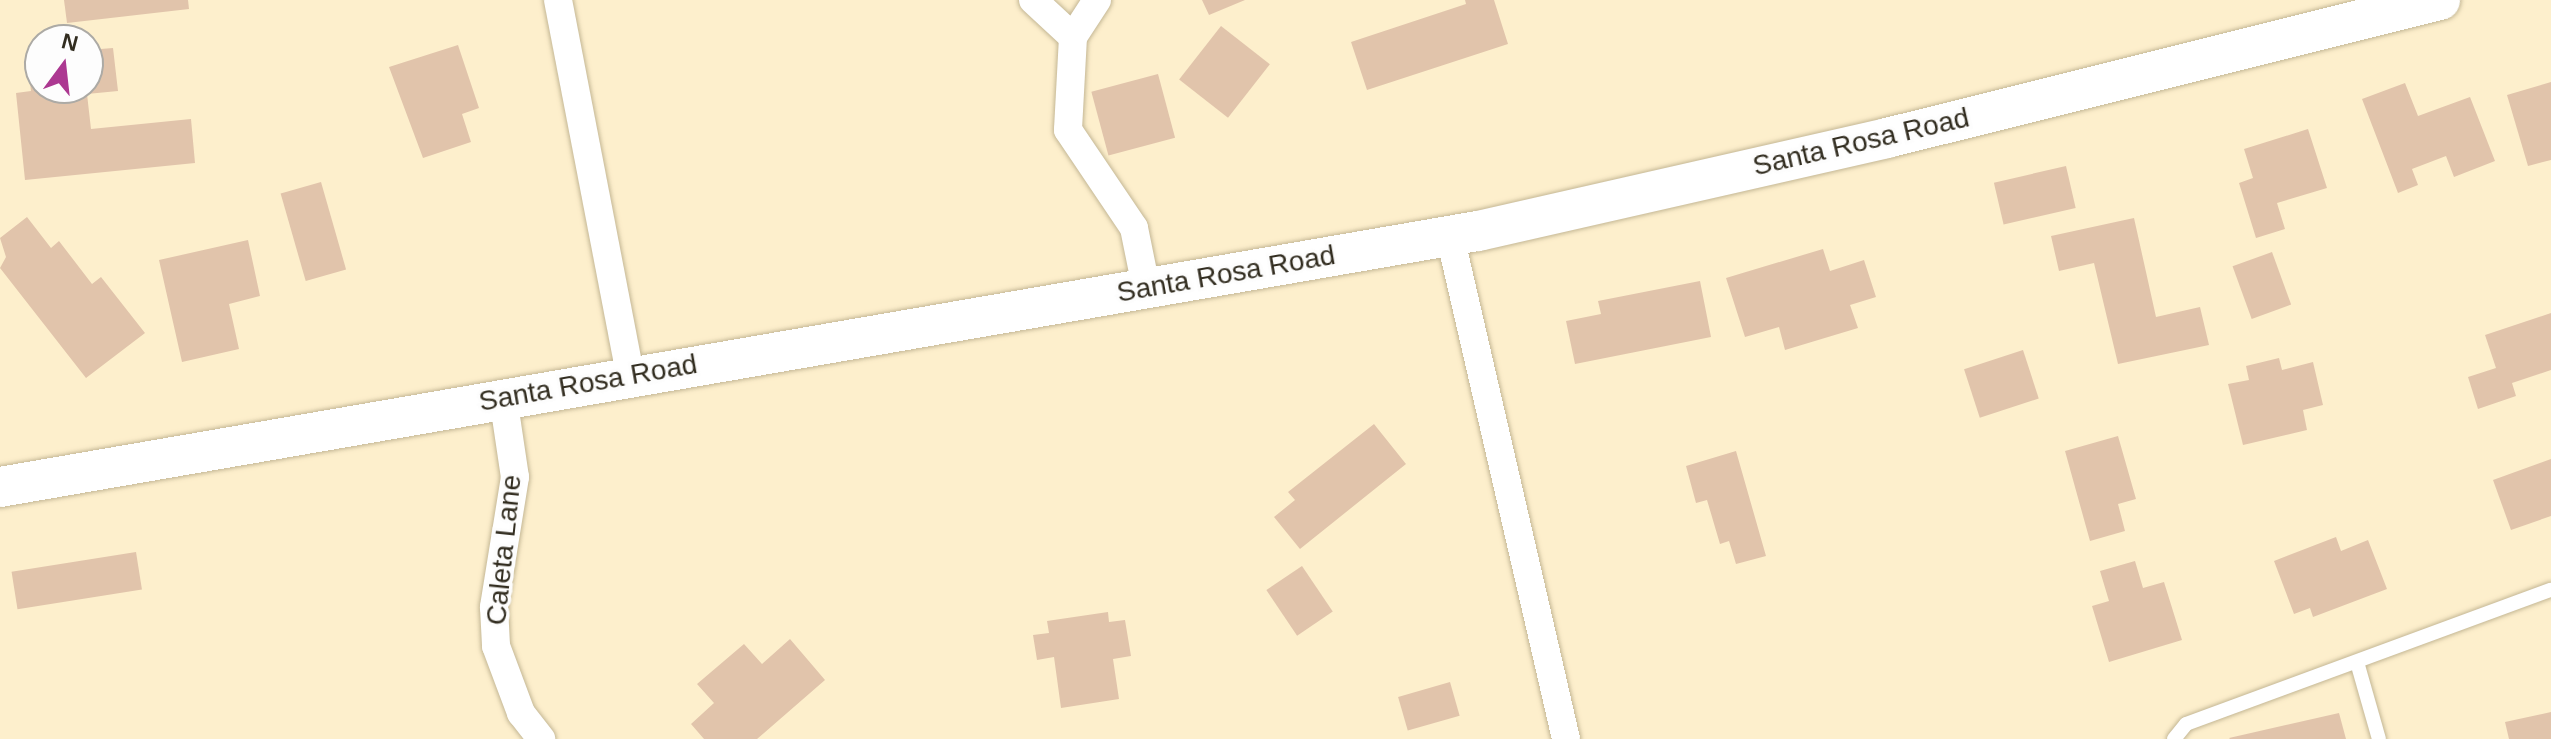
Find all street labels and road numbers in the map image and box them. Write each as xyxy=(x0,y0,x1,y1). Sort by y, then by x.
street label: Santa Rosa Road xyxy=(1750,101,1972,183)
street label: Santa Rosa Road xyxy=(1114,238,1338,310)
street label: Santa Rosa Road xyxy=(476,347,700,419)
street label: Caleta Lane xyxy=(479,473,529,627)

